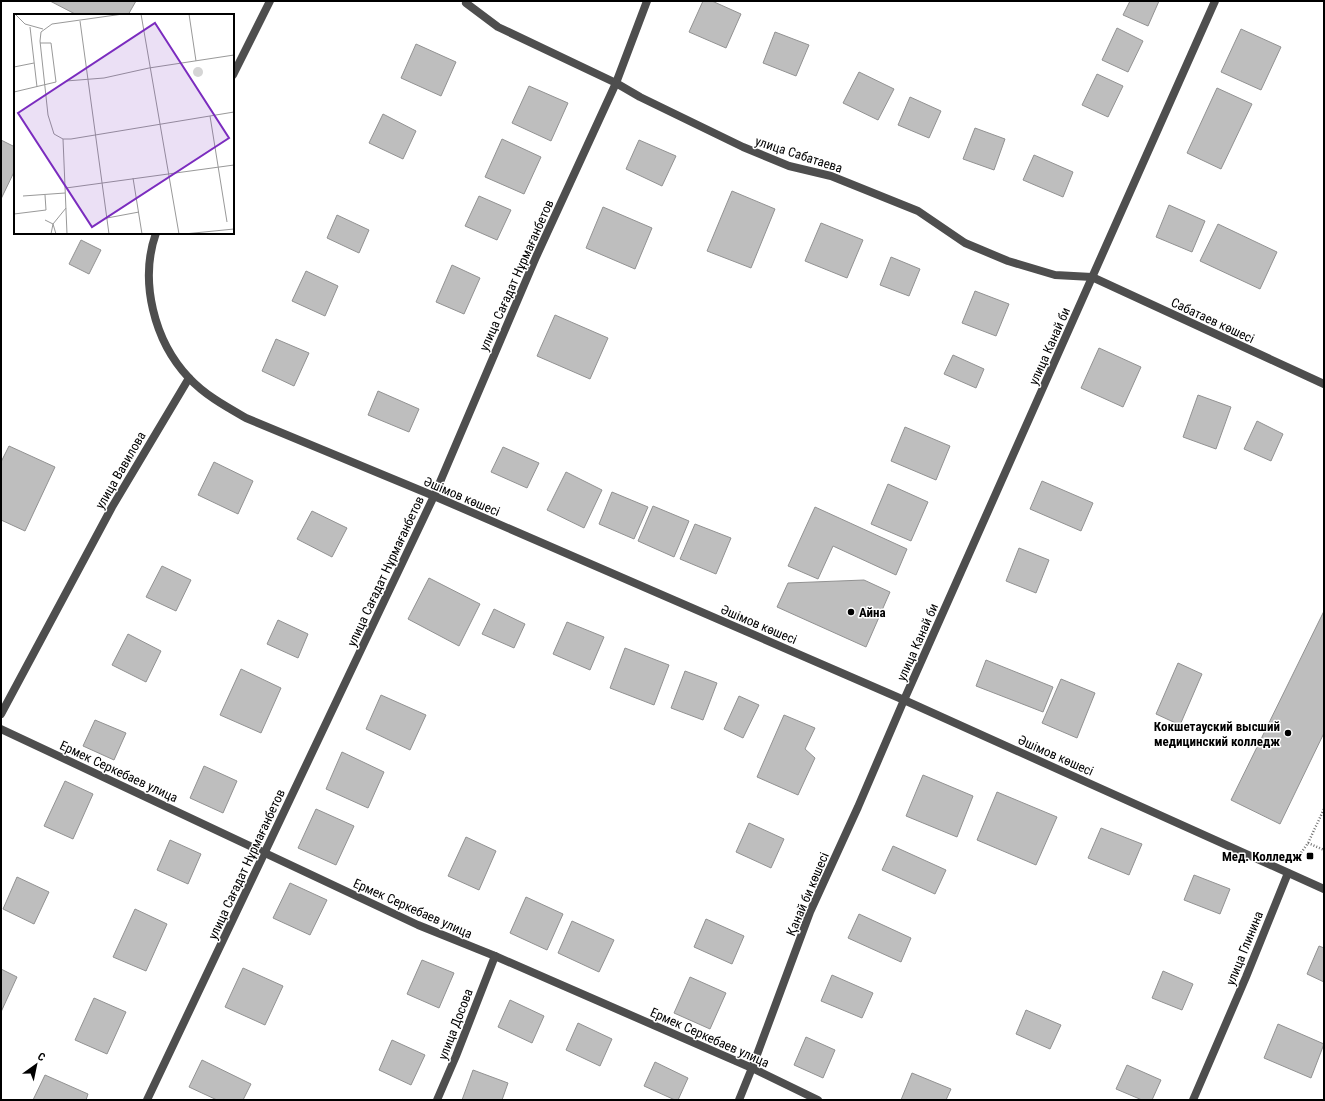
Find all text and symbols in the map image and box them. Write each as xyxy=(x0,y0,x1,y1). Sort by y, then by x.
inset map xyxy=(14,14,234,234)
street label: улица Сабатаева xyxy=(753,133,844,176)
street label: улица Сағадат Нұрмағанбетов xyxy=(476,197,557,353)
street label: Сабатаев көшесі xyxy=(1169,295,1257,346)
street label: улица Канай би xyxy=(1026,305,1073,387)
street label: улица Вавилова xyxy=(92,429,149,512)
street label: Әшімов көшесі xyxy=(422,474,502,519)
street label: улица Сағадат Нұрмағанбетов xyxy=(344,494,427,649)
street label: улица Канай би xyxy=(894,601,941,683)
street label: Әшімов көшесі xyxy=(719,602,799,647)
place label: Айна xyxy=(859,605,886,620)
marker: Айна xyxy=(846,607,856,617)
place label: Кокшетауский высший медицинский колледж xyxy=(1154,719,1280,749)
marker: Кокшетауский высший медицинский колледж xyxy=(1283,728,1293,738)
street label: Әшімов көшесі xyxy=(1016,732,1096,779)
street label: Ермек Серкебаев улица xyxy=(57,738,180,805)
street label: улица Сағадат Нұрмағанбетов xyxy=(205,787,288,942)
place label: Мед. Колледж xyxy=(1222,849,1302,864)
street label: Қанай би көшесі xyxy=(783,850,832,938)
marker: Мед. Колледж xyxy=(1305,851,1315,861)
street label: Ермек Серкебаев улица xyxy=(351,876,474,941)
street label: улица Глинина xyxy=(1223,909,1266,987)
street label: улица Досова xyxy=(435,987,476,1062)
street label: Ермек Серкебаев улица xyxy=(648,1005,771,1070)
north arrow xyxy=(16,1045,56,1085)
text: С xyxy=(35,1050,47,1064)

